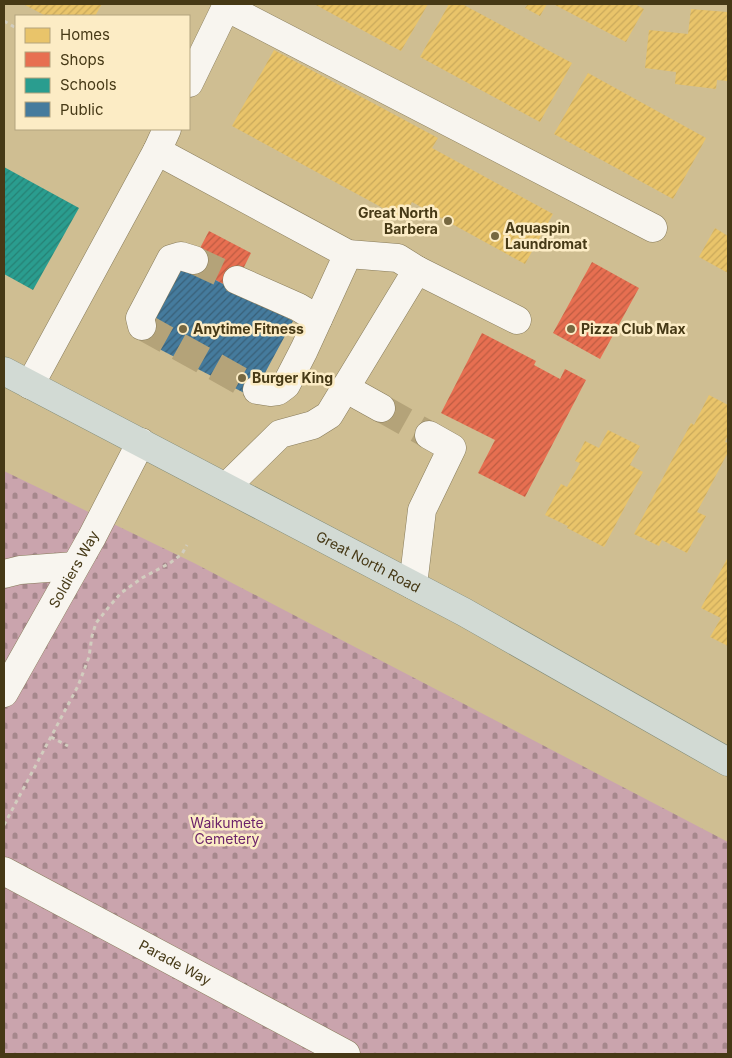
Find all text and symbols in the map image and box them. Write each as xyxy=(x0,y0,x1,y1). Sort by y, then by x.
legend xyxy=(15,15,190,130)
text: Homes xyxy=(60,25,110,44)
text: Shops xyxy=(60,50,105,69)
text: Schools xyxy=(60,75,117,94)
text: Public xyxy=(60,100,103,119)
place label: Great North Barbera xyxy=(358,204,438,237)
marker: Great North Barbera xyxy=(442,215,454,227)
place label: Aquaspin Laundromat xyxy=(505,219,587,252)
marker: Aquaspin Laundromat xyxy=(489,230,501,242)
place label: Anytime Fitness xyxy=(193,320,304,337)
place label: Pizza Club Max xyxy=(581,320,686,337)
marker: Anytime Fitness xyxy=(177,323,189,335)
marker: Pizza Club Max xyxy=(565,323,577,335)
place label: Burger King xyxy=(252,369,333,386)
marker: Burger King xyxy=(236,372,248,384)
street label: Soldiers Way xyxy=(45,527,102,611)
street label: Great North Road xyxy=(313,527,423,596)
park label: Waikumete Cemetery xyxy=(190,814,264,847)
street label: Parade Way xyxy=(136,936,214,988)

